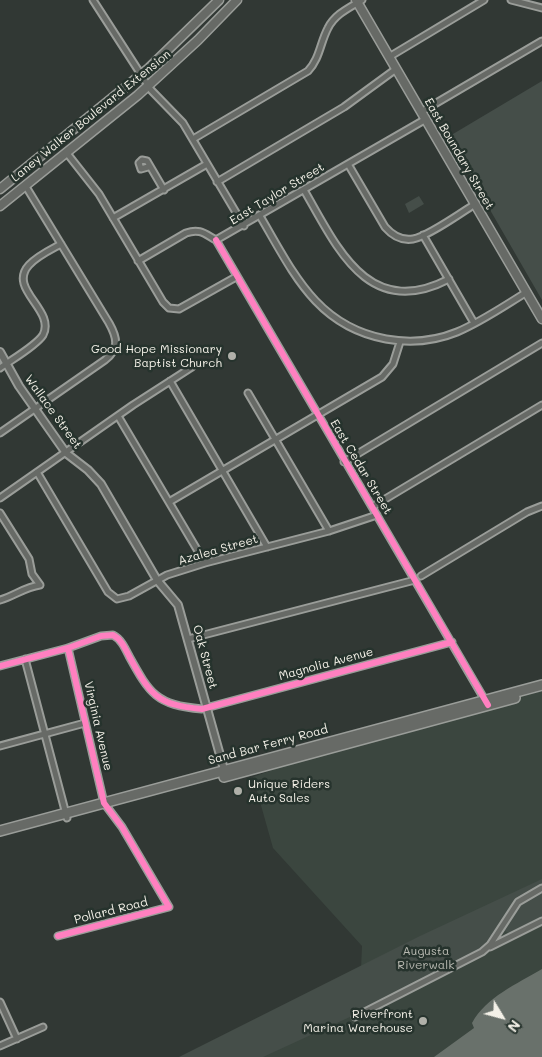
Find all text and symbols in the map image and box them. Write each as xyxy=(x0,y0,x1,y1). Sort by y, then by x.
street label: Laney Walker Boulevard Extension xyxy=(8,47,174,185)
street label: East Boundary Street xyxy=(421,96,497,212)
street label: East Taylor Street xyxy=(227,160,327,228)
place label: Good Hope Missionary Baptist Church xyxy=(91,342,222,370)
marker: Good Hope Missionary Baptist Church xyxy=(226,350,238,362)
street label: Wallace Street xyxy=(21,372,85,452)
street label: East Cedar Street xyxy=(327,417,395,517)
street label: Azalea Street xyxy=(176,532,260,568)
street label: Oak Street xyxy=(190,624,220,690)
street label: Magnolia Avenue xyxy=(277,644,375,684)
street label: Virginia Avenue xyxy=(81,680,115,772)
street label: Sand Bar Ferry Road xyxy=(207,722,329,768)
place label: Unique Riders Auto Sales xyxy=(248,777,330,805)
marker: Unique Riders Auto Sales xyxy=(232,785,244,797)
street label: Pollard Road xyxy=(73,895,149,927)
park label: Augusta Riverwalk xyxy=(397,944,455,972)
north arrow xyxy=(477,992,527,1042)
place label: Riverfront Marina Warehouse xyxy=(303,1007,413,1035)
marker: Riverfront Marina Warehouse xyxy=(417,1015,429,1027)
text: N xyxy=(504,1016,525,1036)

